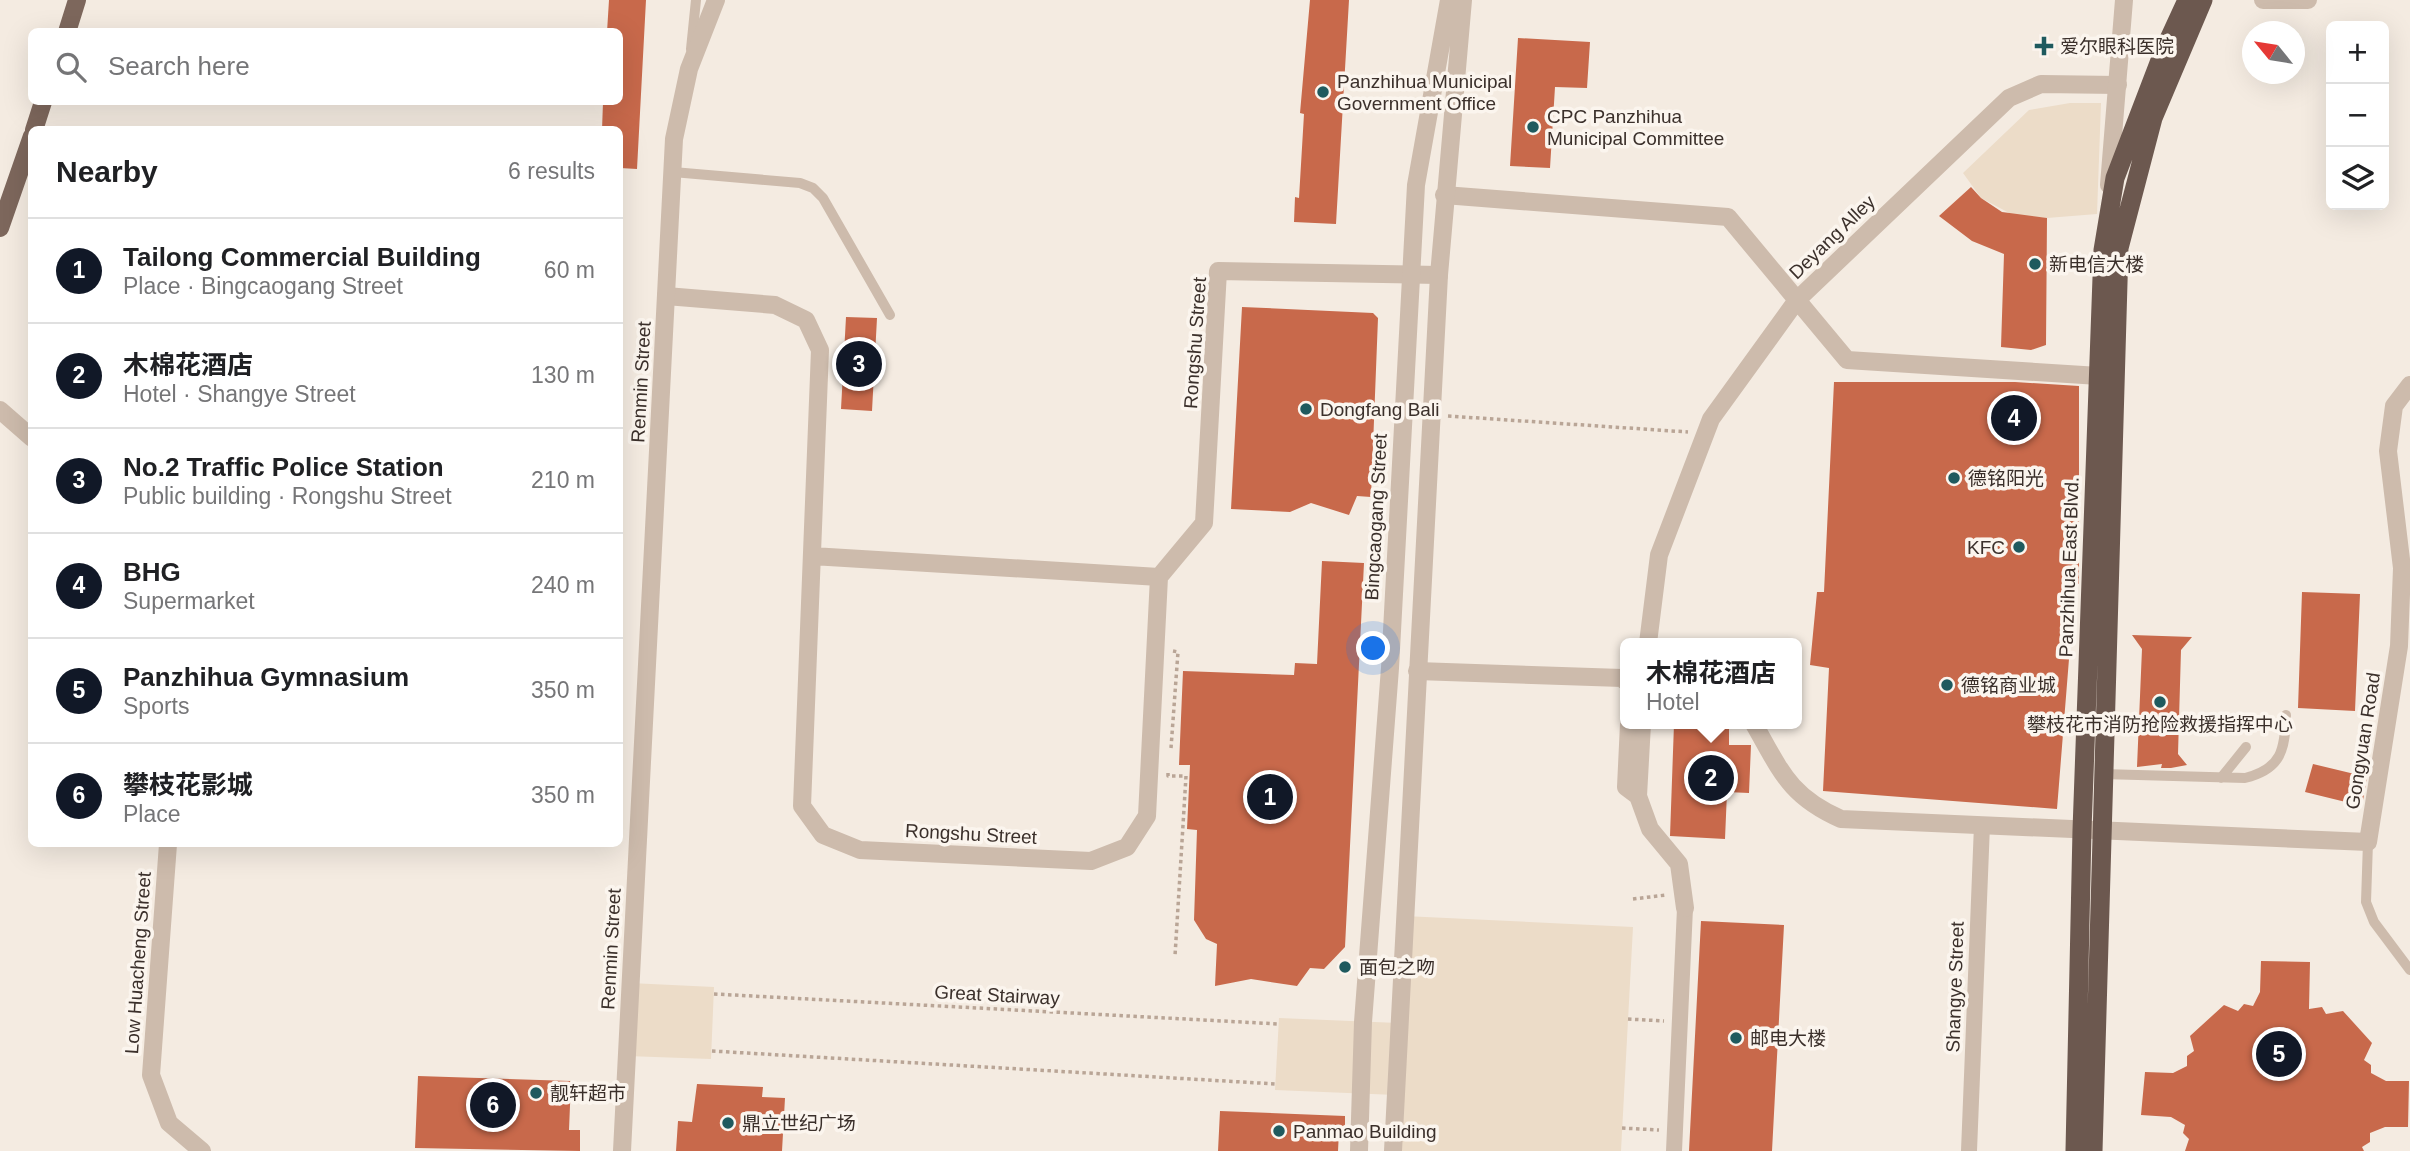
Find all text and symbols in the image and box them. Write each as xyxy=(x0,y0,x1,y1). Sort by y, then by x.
north arrow xyxy=(2242,21,2305,84)
map controls xyxy=(2326,21,2389,210)
button: + xyxy=(2326,21,2389,84)
search box xyxy=(28,28,623,105)
marker: 爱尔眼科医院 xyxy=(2034,36,2054,56)
place label: 爱尔眼科医院 xyxy=(2060,36,2174,57)
icon: search xyxy=(52,48,90,86)
text: Search here xyxy=(108,51,250,81)
place label: Panzhihua Municipal Government Office xyxy=(1337,71,1512,114)
marker: Panzhihua Municipal Government Office xyxy=(1315,84,1331,100)
button: − xyxy=(2326,84,2389,147)
place label: CPC Panzhihua Municipal Committee xyxy=(1547,106,1724,149)
marker: CPC Panzhihua Municipal Committee xyxy=(1525,119,1541,135)
button: layers xyxy=(2326,147,2389,210)
text: Nearby xyxy=(56,155,158,188)
text: 6 results xyxy=(508,158,595,184)
street label: Deyang Alley xyxy=(1785,191,1880,283)
text: Tailong Commercial Building xyxy=(123,242,481,272)
place label: 新电信大楼 xyxy=(2049,254,2144,275)
marker: 新电信大楼 xyxy=(2027,256,2043,272)
text: 1 xyxy=(73,257,85,283)
text: 60 m xyxy=(544,257,595,283)
text: Place · Bingcaogang Street xyxy=(123,273,403,299)
street label: Rongshu Street xyxy=(1180,276,1210,410)
street label: Renmin Street xyxy=(627,320,655,443)
pin: 3 xyxy=(836,338,882,390)
text: 木棉花酒店 xyxy=(123,350,253,380)
text: 2 xyxy=(73,362,85,388)
text: 130 m xyxy=(531,362,595,388)
text: Hotel · Shangye Street xyxy=(123,381,356,407)
pin: 4 xyxy=(1991,392,2037,444)
place label: Dongfang Bali xyxy=(1320,399,1439,420)
marker: Dongfang Bali xyxy=(1298,401,1314,417)
street label: Bingcaogang Street xyxy=(1361,432,1391,601)
text: No.2 Traffic Police Station xyxy=(123,452,444,482)
text: 3 xyxy=(73,467,85,493)
text: 210 m xyxy=(531,467,595,493)
place label: 德铭阳光 xyxy=(1968,468,2044,489)
marker: 德铭阳光 xyxy=(1946,470,1962,486)
street label: Panzhihua East Blvd. xyxy=(2055,476,2083,658)
text: Public building · Rongshu Street xyxy=(123,483,452,509)
place label: KFC xyxy=(1967,537,2005,558)
marker: KFC xyxy=(2011,539,2027,555)
text: BHG xyxy=(123,557,181,587)
text: 4 xyxy=(73,572,85,598)
text: 240 m xyxy=(531,572,595,598)
text: Supermarket xyxy=(123,588,255,614)
your location xyxy=(1356,631,1390,665)
popup xyxy=(1620,638,1802,729)
text: 木棉花酒店 xyxy=(1646,658,1776,688)
text: Panzhihua Gymnasium xyxy=(123,662,409,692)
street label: Gongyuan Road xyxy=(2342,671,2384,811)
place label: 德铭商业城 xyxy=(1961,675,2056,696)
text: 5 xyxy=(73,677,85,703)
text: 350 m xyxy=(531,677,595,703)
marker: 德铭商业城 xyxy=(1939,677,1955,693)
text: Hotel xyxy=(1646,689,1700,715)
text: Sports xyxy=(123,693,189,719)
marker: 攀枝花市消防抢险救援指挥中心 xyxy=(2152,694,2168,710)
place label: 攀枝花市消防抢险救援指挥中心 xyxy=(2027,714,2293,735)
pin: 2 xyxy=(1688,752,1734,804)
text: 攀枝花影城 xyxy=(123,770,253,800)
pin: 1 xyxy=(1247,771,1293,823)
text: 6 xyxy=(73,782,85,808)
text: 350 m xyxy=(531,782,595,808)
text: Place xyxy=(123,801,181,827)
street label: Rongshu Street xyxy=(905,820,1038,848)
street label: Low Huacheng Street xyxy=(121,870,155,1055)
street label: Renmin Street xyxy=(597,887,625,1010)
street label: Shangye Street xyxy=(1942,920,1968,1053)
place label: 面包之吻 xyxy=(1359,957,1435,978)
marker: 面包之吻 xyxy=(1337,959,1353,975)
street label: Great Stairway xyxy=(934,981,1061,1009)
place label: 邮电大楼 xyxy=(1750,1028,1826,1049)
pin: 5 xyxy=(2256,1028,2302,1080)
marker: 邮电大楼 xyxy=(1728,1030,1744,1046)
pin: 6 xyxy=(470,1079,516,1131)
place label: 靓轩超市 xyxy=(550,1083,626,1104)
marker: 靓轩超市 xyxy=(528,1085,544,1101)
place label: 鼎立世纪广场 xyxy=(742,1113,856,1134)
marker: 鼎立世纪广场 xyxy=(720,1115,736,1131)
place label: Panmao Building xyxy=(1293,1121,1437,1142)
marker: Panmao Building xyxy=(1271,1123,1287,1139)

